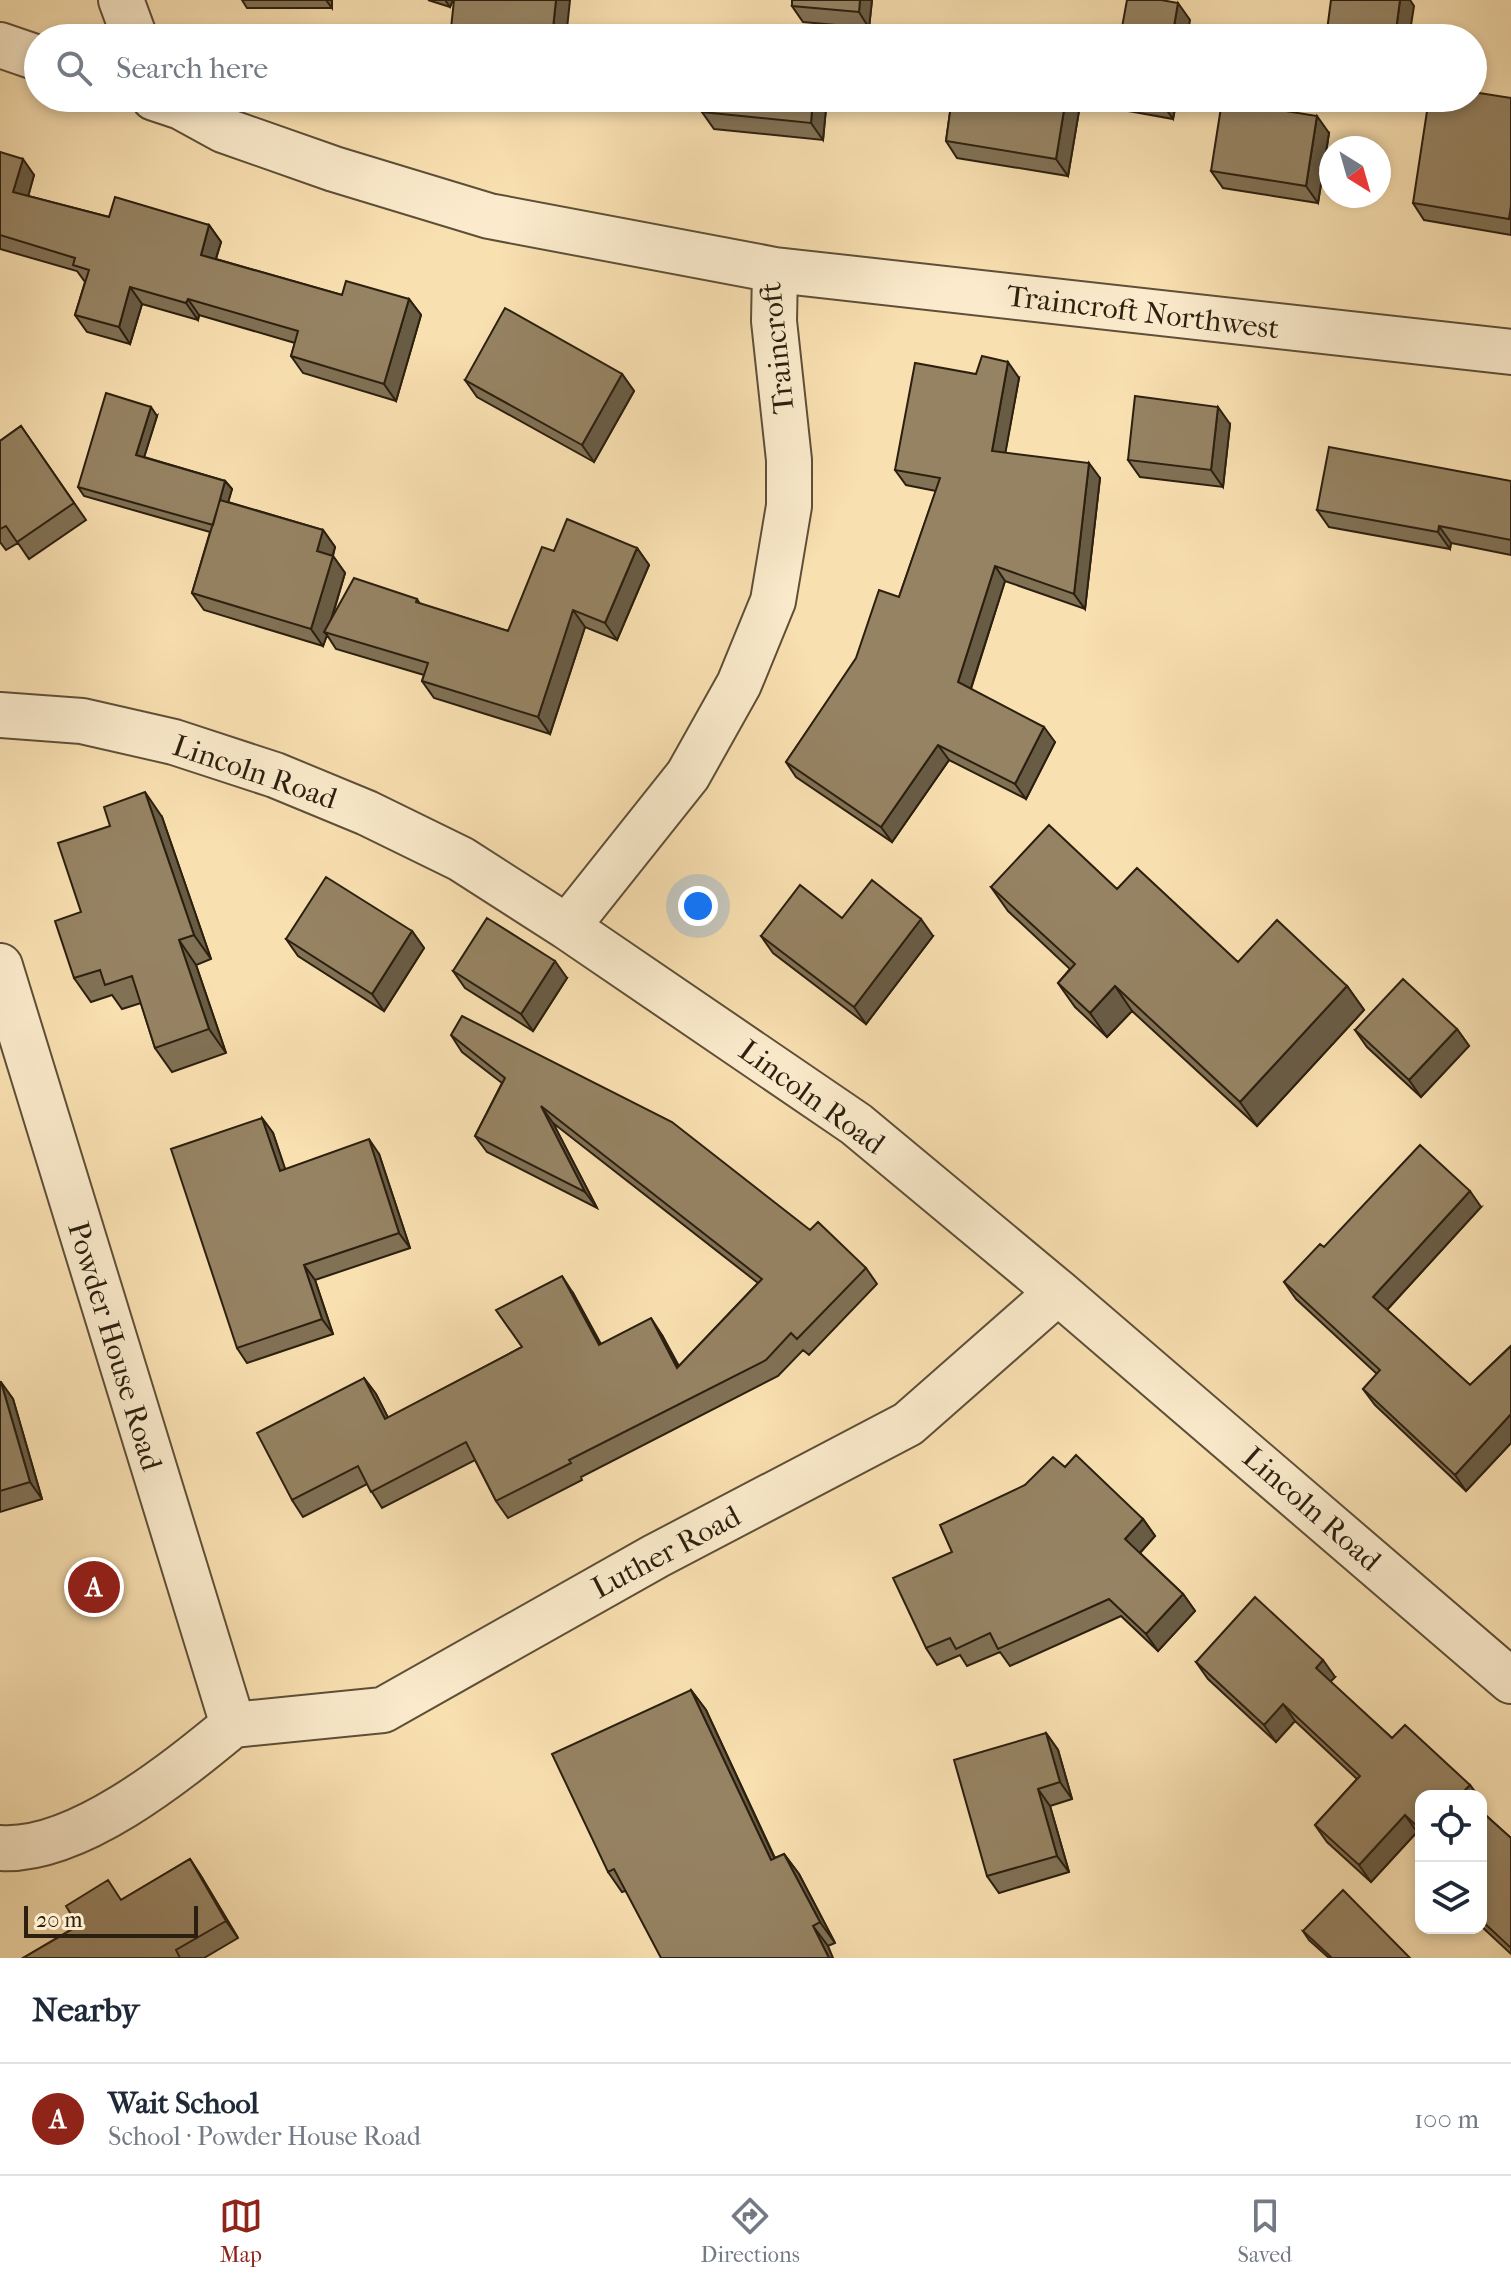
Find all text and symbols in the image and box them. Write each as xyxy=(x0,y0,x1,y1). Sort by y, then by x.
search box xyxy=(24,24,1487,112)
icon: search xyxy=(52,46,96,90)
text: Search here xyxy=(116,51,268,86)
north arrow xyxy=(1319,136,1391,208)
street label: Traincroft Northwest xyxy=(1005,278,1281,347)
street label: Traincroft xyxy=(753,280,802,416)
street label: Lincoln Road xyxy=(168,728,342,817)
your location xyxy=(678,886,718,926)
street label: Lincoln Road xyxy=(732,1033,892,1162)
street label: Powder House Road xyxy=(60,1218,169,1475)
street label: Lincoln Road xyxy=(1236,1440,1388,1579)
street label: Luther Road xyxy=(586,1498,747,1606)
pin: A xyxy=(68,1557,120,1617)
map controls xyxy=(1415,1790,1487,1934)
button: locate xyxy=(1415,1790,1487,1862)
button: layers xyxy=(1415,1862,1487,1934)
scale bar xyxy=(24,1902,198,1938)
text: 20 m xyxy=(36,1907,82,1933)
text: Nearby xyxy=(32,1990,139,2030)
text: Wait School xyxy=(108,2086,259,2121)
text: A xyxy=(50,2104,66,2135)
text: 100 m xyxy=(1414,2104,1479,2135)
text: School · Powder House Road xyxy=(108,2121,421,2152)
tab: Map xyxy=(219,2194,263,2268)
tab: Directions xyxy=(701,2194,800,2268)
tab: Saved xyxy=(1238,2194,1292,2268)

